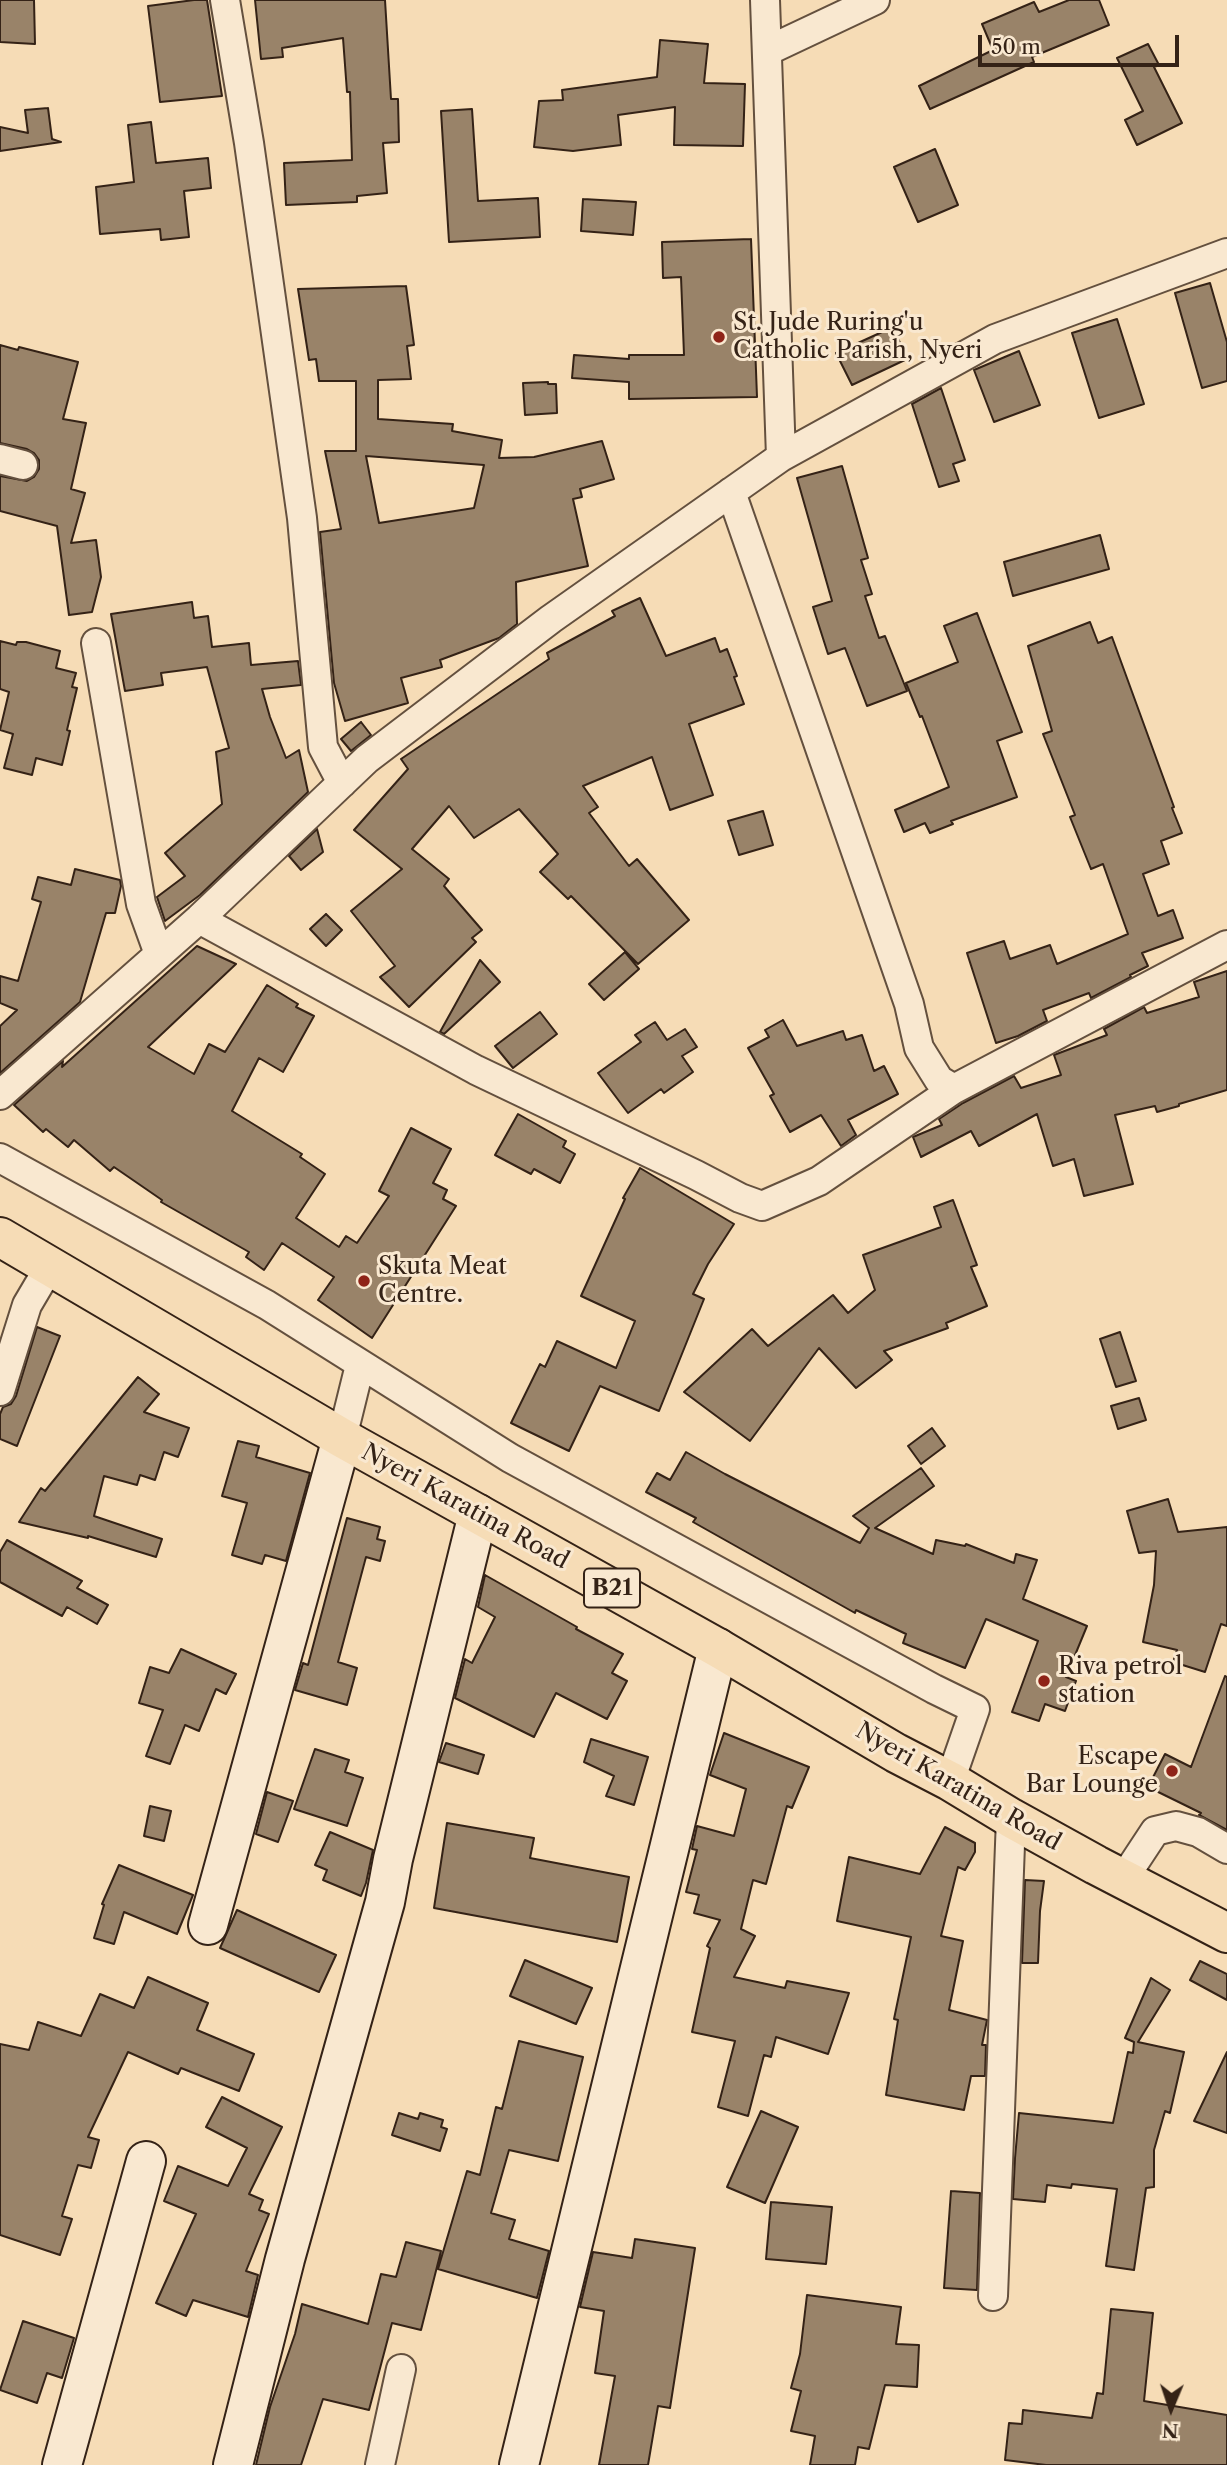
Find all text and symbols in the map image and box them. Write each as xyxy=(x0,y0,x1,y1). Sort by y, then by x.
scale bar xyxy=(982,21,1183,65)
text: 50 m xyxy=(991,34,1041,59)
place label: St. Jude Ruring'u Catholic Parish, Nyeri xyxy=(733,309,982,365)
marker: St. Jude Ruring'u Catholic Parish, Nyeri xyxy=(711,329,727,345)
place label: Skuta Meat Centre. xyxy=(378,1253,507,1309)
marker: Skuta Meat Centre. xyxy=(356,1273,372,1289)
street label: Nyeri Karatina Road xyxy=(356,1438,574,1576)
road number: B21 xyxy=(584,1568,640,1608)
place label: Riva petrol station xyxy=(1058,1653,1182,1709)
marker: Riva petrol station xyxy=(1036,1673,1052,1689)
street label: Nyeri Karatina Road xyxy=(850,1716,1066,1858)
place label: Escape Bar Lounge xyxy=(1026,1743,1158,1799)
marker: Escape Bar Lounge xyxy=(1164,1763,1180,1779)
north arrow xyxy=(1136,2374,1206,2444)
text: N xyxy=(1162,2419,1179,2442)

